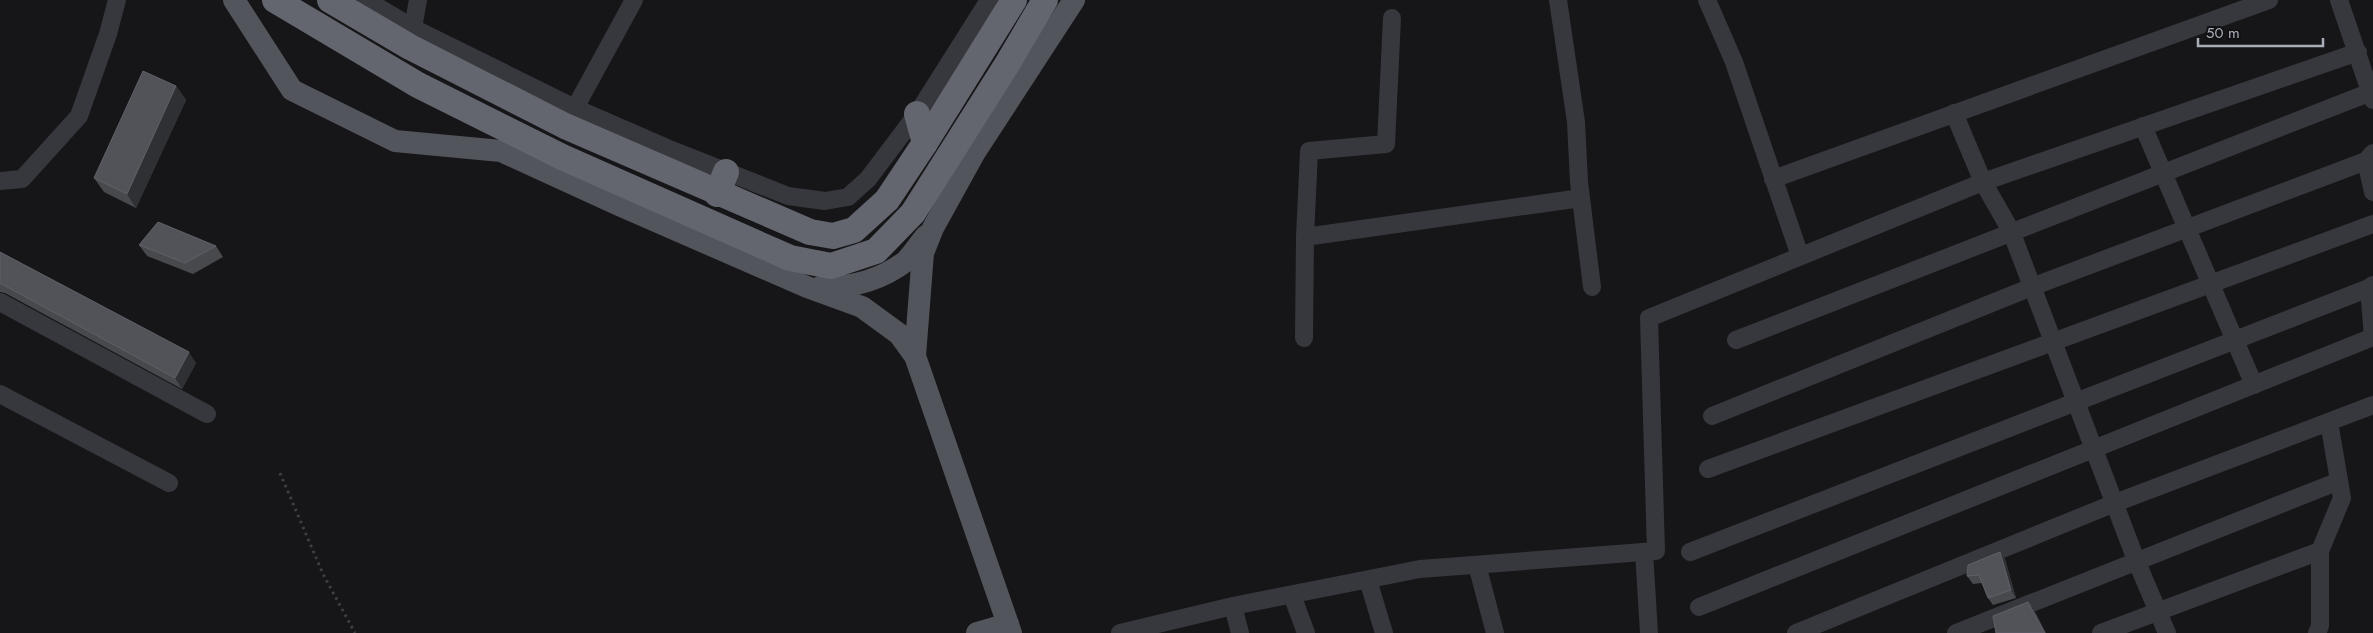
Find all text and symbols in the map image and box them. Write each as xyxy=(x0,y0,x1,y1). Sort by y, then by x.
scale bar xyxy=(2198,15,2323,47)
text: 50 m xyxy=(2206,22,2240,44)

